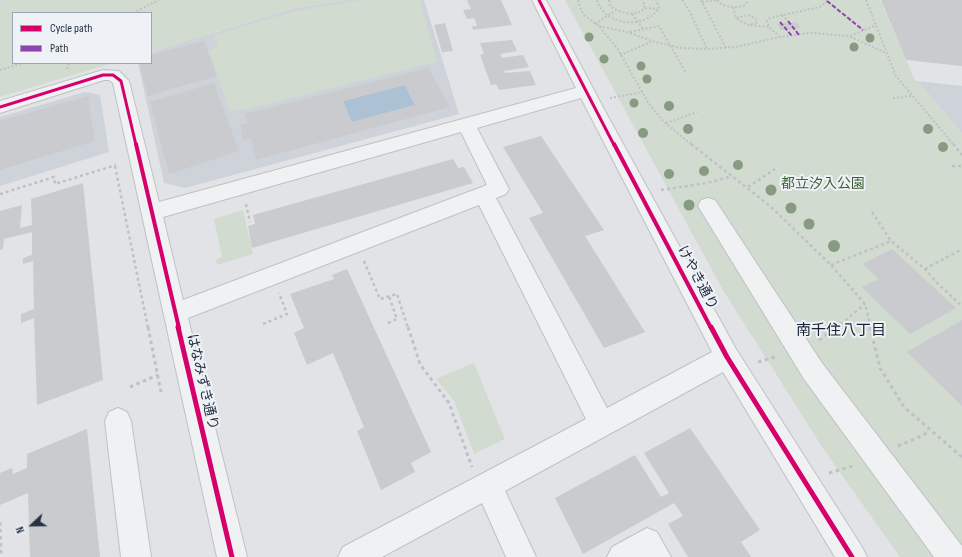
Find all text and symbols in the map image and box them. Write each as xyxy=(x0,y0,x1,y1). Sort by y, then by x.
legend xyxy=(12,12,152,64)
text: Cycle path xyxy=(50,21,92,36)
text: Path xyxy=(50,41,68,56)
park label: 都立汐入公園 xyxy=(781,176,865,192)
street label: けやき通り xyxy=(673,243,721,313)
district label: 南千住八丁目 xyxy=(796,322,886,340)
street label: はなみずき通り xyxy=(183,332,221,432)
north arrow xyxy=(12,505,52,545)
text: N xyxy=(13,525,28,535)

